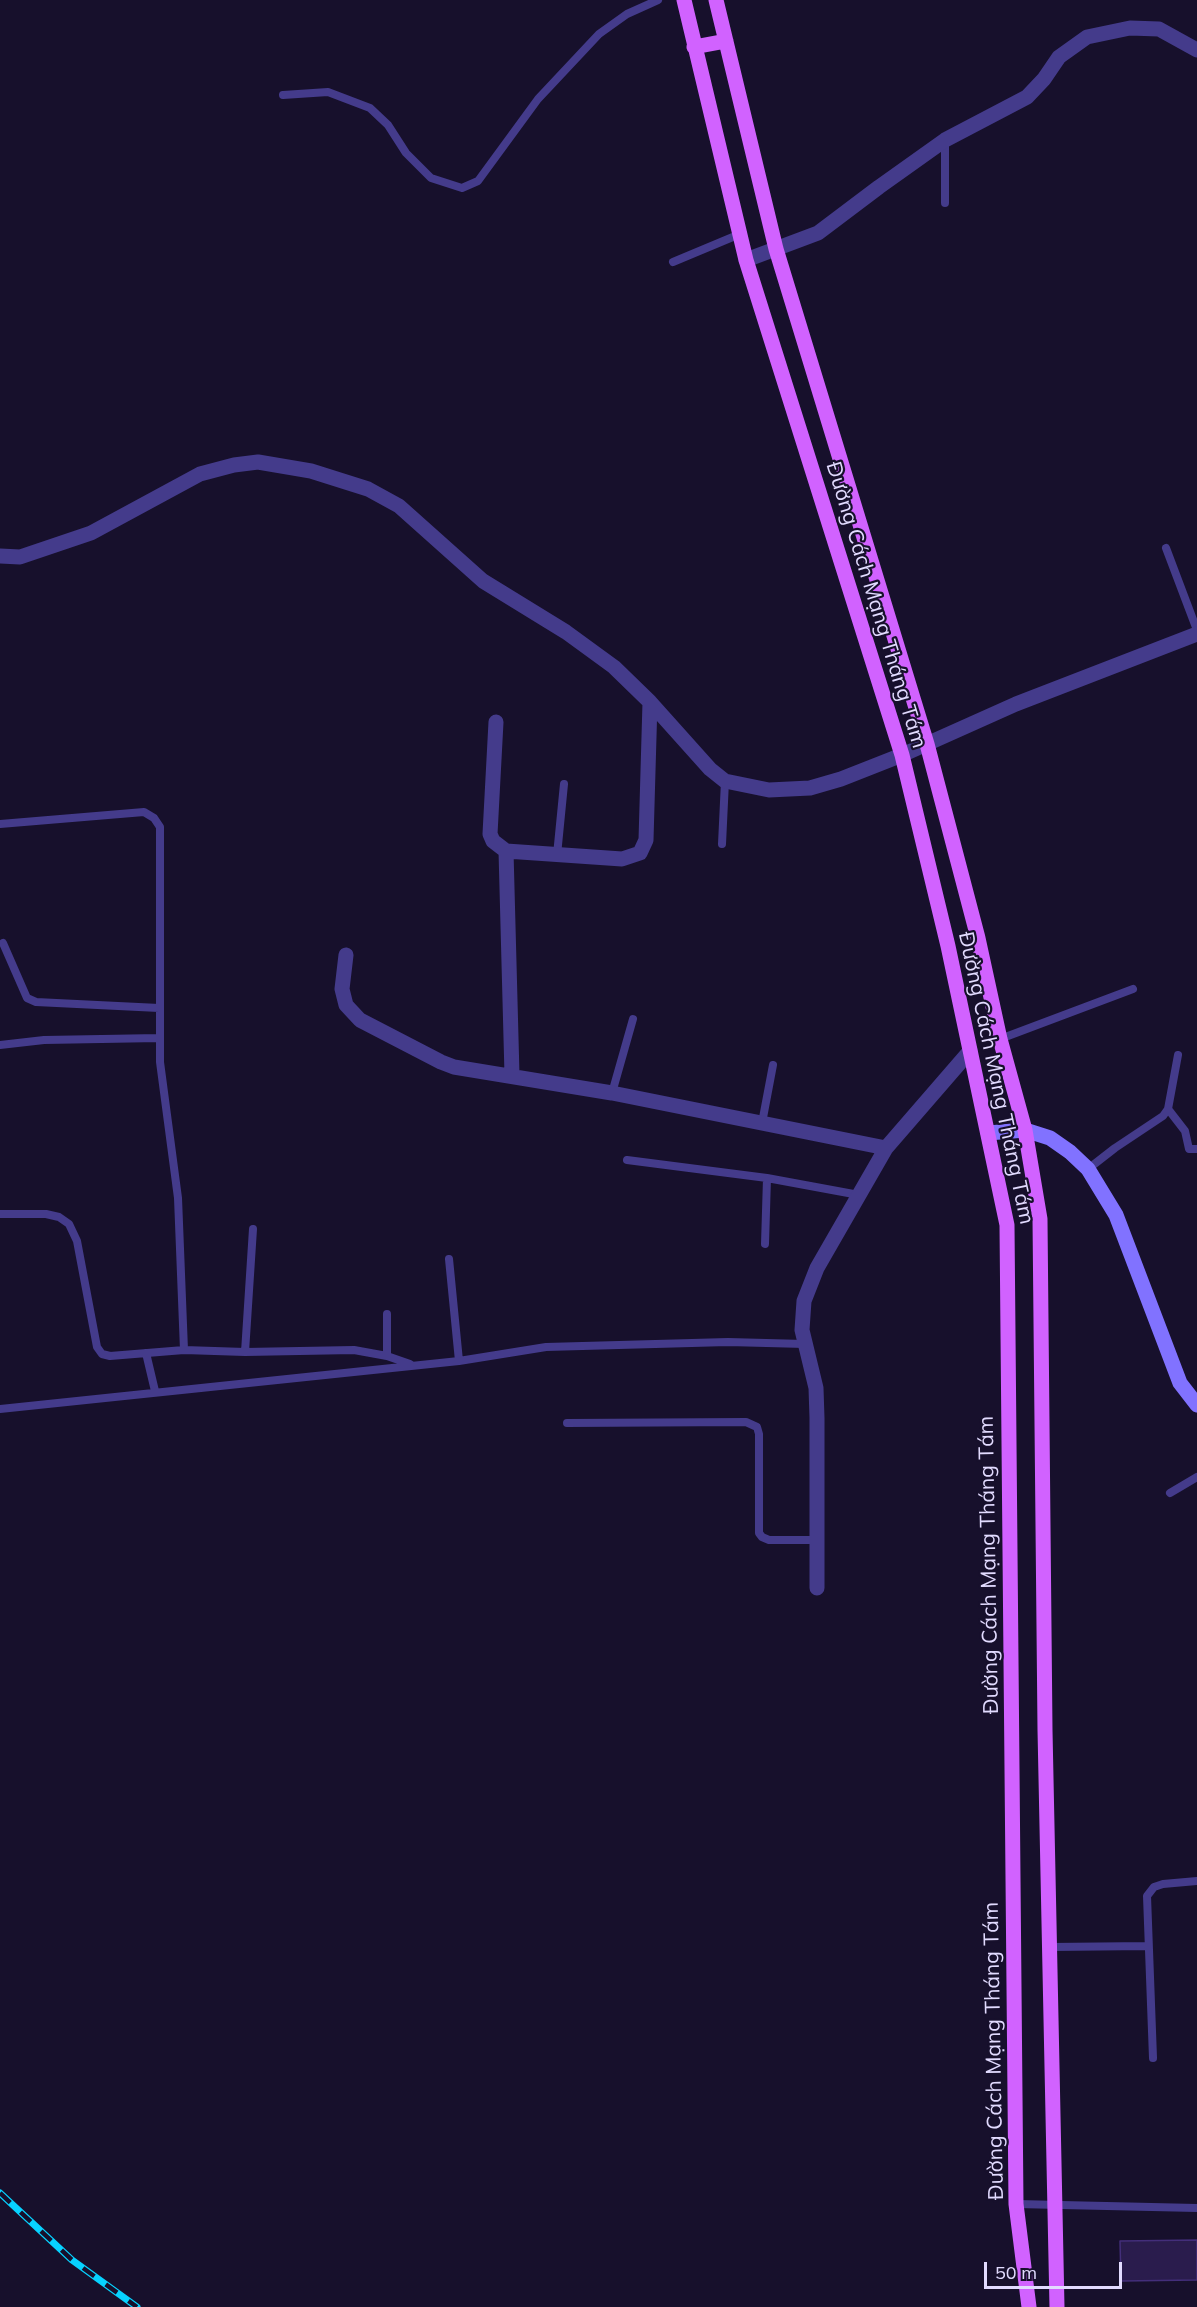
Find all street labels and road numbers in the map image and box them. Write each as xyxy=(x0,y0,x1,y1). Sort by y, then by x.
street label: Đường Cách Mạng Tháng Tám xyxy=(820,459,932,751)
street label: Đường Cách Mạng Tháng Tám xyxy=(953,930,1039,1226)
street label: Đường Cách Mạng Tháng Tám xyxy=(974,1416,1004,1714)
street label: Đường Cách Mạng Tháng Tám xyxy=(979,1902,1009,2200)

